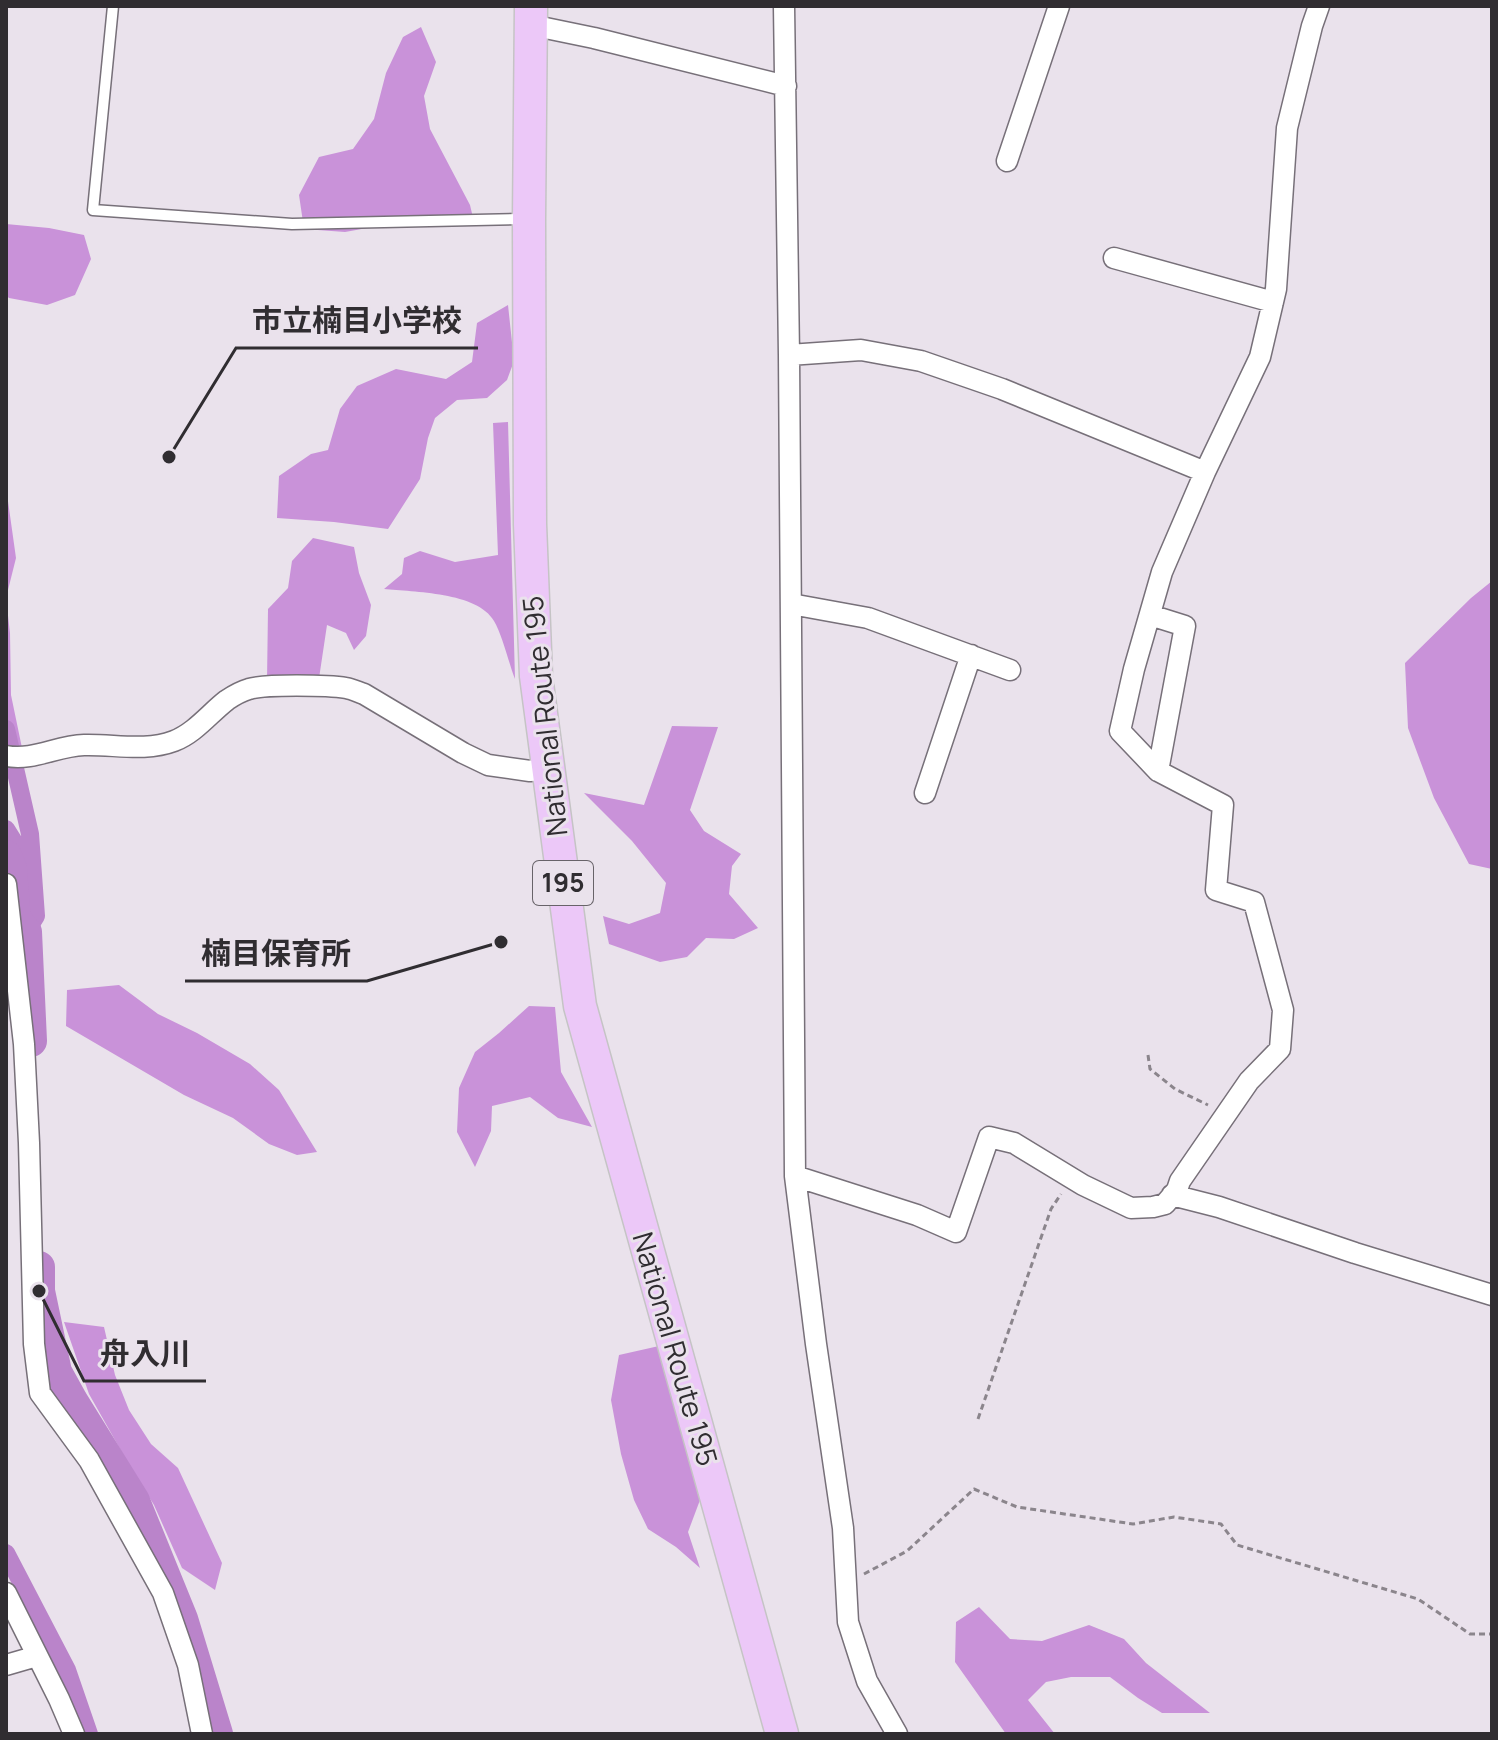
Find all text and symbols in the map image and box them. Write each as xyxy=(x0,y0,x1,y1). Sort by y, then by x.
callout: 市立楠目小学校 xyxy=(236,294,478,348)
text: 市立楠目小学校 xyxy=(252,299,462,340)
street label: National Route 195 xyxy=(512,594,576,838)
road number: 195 xyxy=(533,861,593,905)
callout: 楠目保育所 xyxy=(185,927,367,981)
text: 楠目保育所 xyxy=(201,932,351,973)
street label: National Route 195 xyxy=(624,1228,727,1470)
callout: 舟入川 xyxy=(84,1327,206,1381)
text: 舟入川 xyxy=(100,1332,190,1373)

